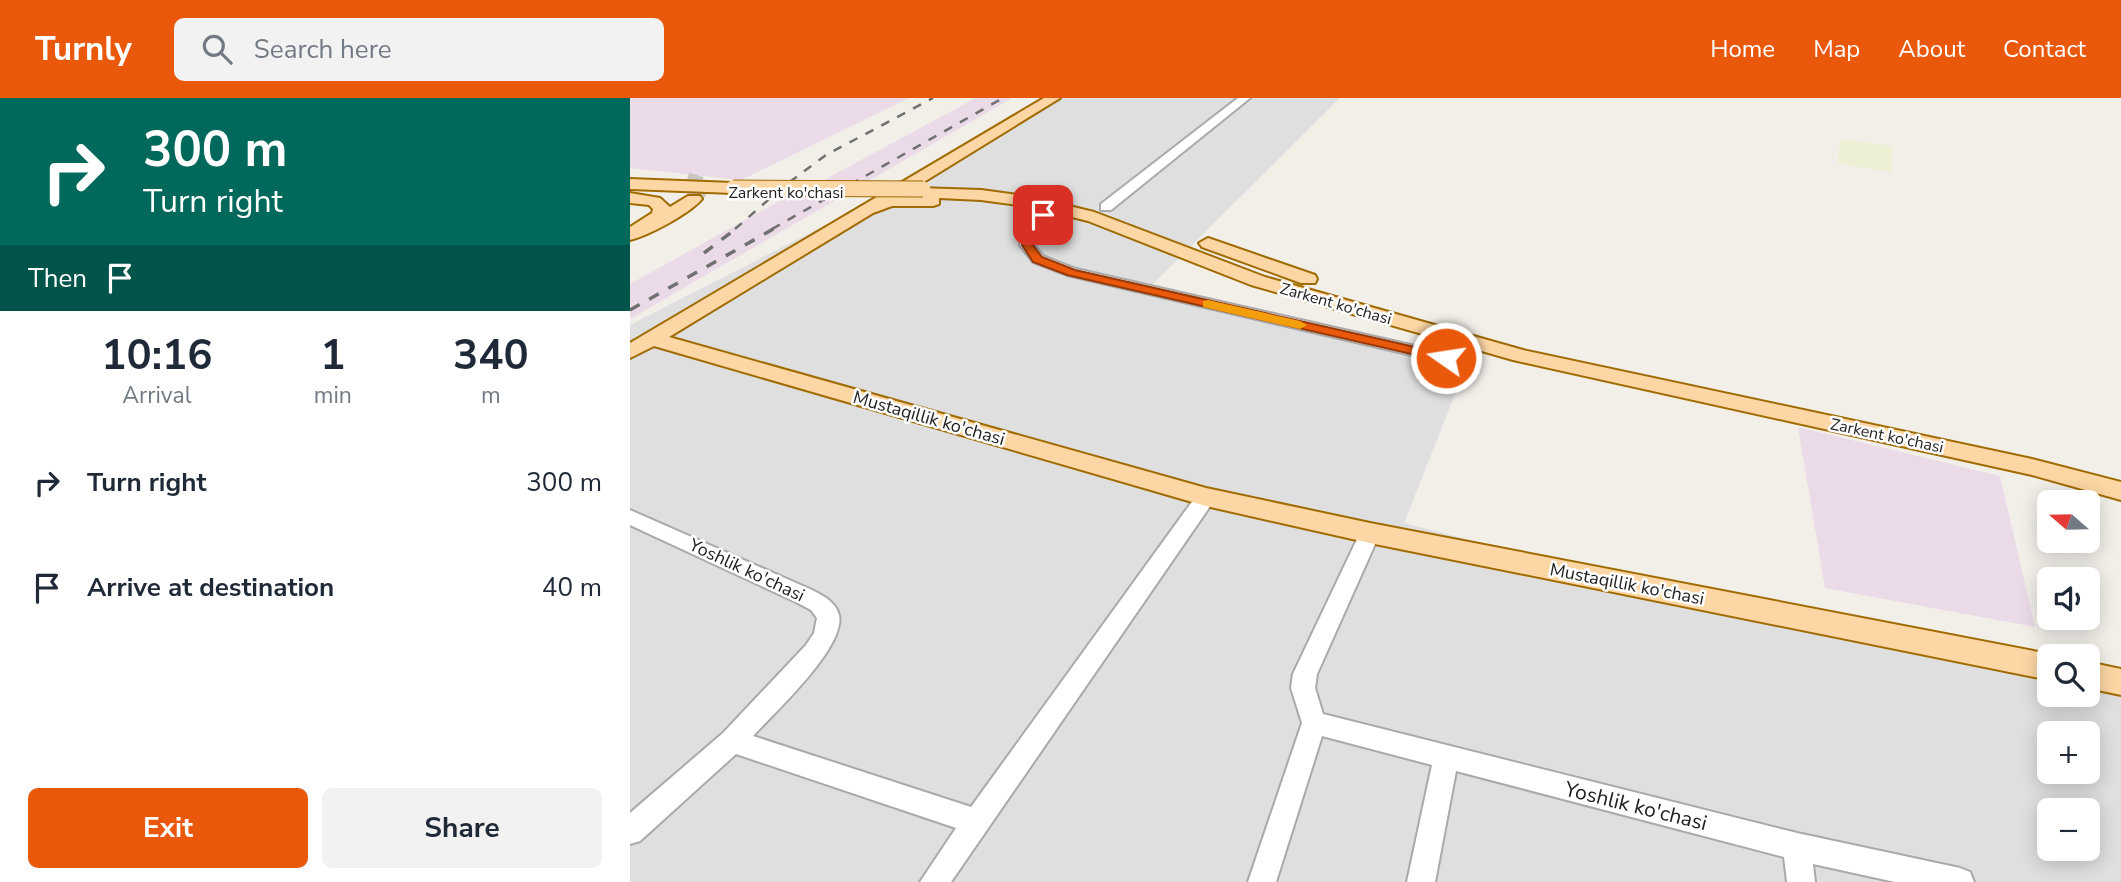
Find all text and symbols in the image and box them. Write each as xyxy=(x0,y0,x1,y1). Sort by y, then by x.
search box xyxy=(174,18,664,81)
text: Turnly xyxy=(35,27,132,72)
icon: search xyxy=(198,30,236,68)
text: Search here xyxy=(254,32,392,67)
text: Home xyxy=(1710,33,1775,65)
text: Map xyxy=(1813,33,1860,65)
text: About xyxy=(1898,33,1965,65)
text: Contact xyxy=(2003,33,2086,65)
text: 300 m xyxy=(143,116,287,183)
icon: right xyxy=(28,126,119,217)
text: Turn right xyxy=(143,180,283,223)
street label: Zarkent ko'chasi xyxy=(728,182,844,204)
pin xyxy=(1013,185,1073,245)
icon: arrive xyxy=(1024,196,1062,234)
icon: arrive xyxy=(101,259,139,297)
text: Then xyxy=(28,261,87,296)
street label: Zarkent ko'chasi xyxy=(1277,278,1394,330)
position arrow xyxy=(1409,321,1483,395)
text: 10:16 xyxy=(101,327,212,384)
text: 1 xyxy=(320,327,345,384)
text: 340 xyxy=(453,327,529,384)
text: Arrival xyxy=(122,380,191,411)
text: min xyxy=(314,380,352,411)
text: m xyxy=(481,380,501,411)
street label: Mustaqillik ko'chasi xyxy=(850,385,1008,451)
street label: Zarkent ko'chasi xyxy=(1828,413,1945,459)
icon: right xyxy=(28,464,66,502)
text: Turn right xyxy=(87,465,206,500)
text: 300 m xyxy=(526,465,602,500)
north arrow xyxy=(2037,490,2100,553)
map controls xyxy=(2037,490,2100,861)
street label: Yoshlik ko'chasi xyxy=(684,532,809,607)
street label: Mustaqillik ko'chasi xyxy=(1548,557,1706,611)
button: sound xyxy=(2037,567,2100,630)
icon: arrive xyxy=(28,569,66,607)
text: Arrive at destination xyxy=(87,570,334,605)
text: 40 m xyxy=(542,570,602,605)
button: search xyxy=(2037,644,2100,707)
button: + xyxy=(2037,721,2100,784)
street label: Yoshlik ko'chasi xyxy=(1561,775,1710,837)
button: Exit xyxy=(28,788,308,868)
button: Share xyxy=(322,788,602,868)
button: − xyxy=(2037,798,2100,861)

